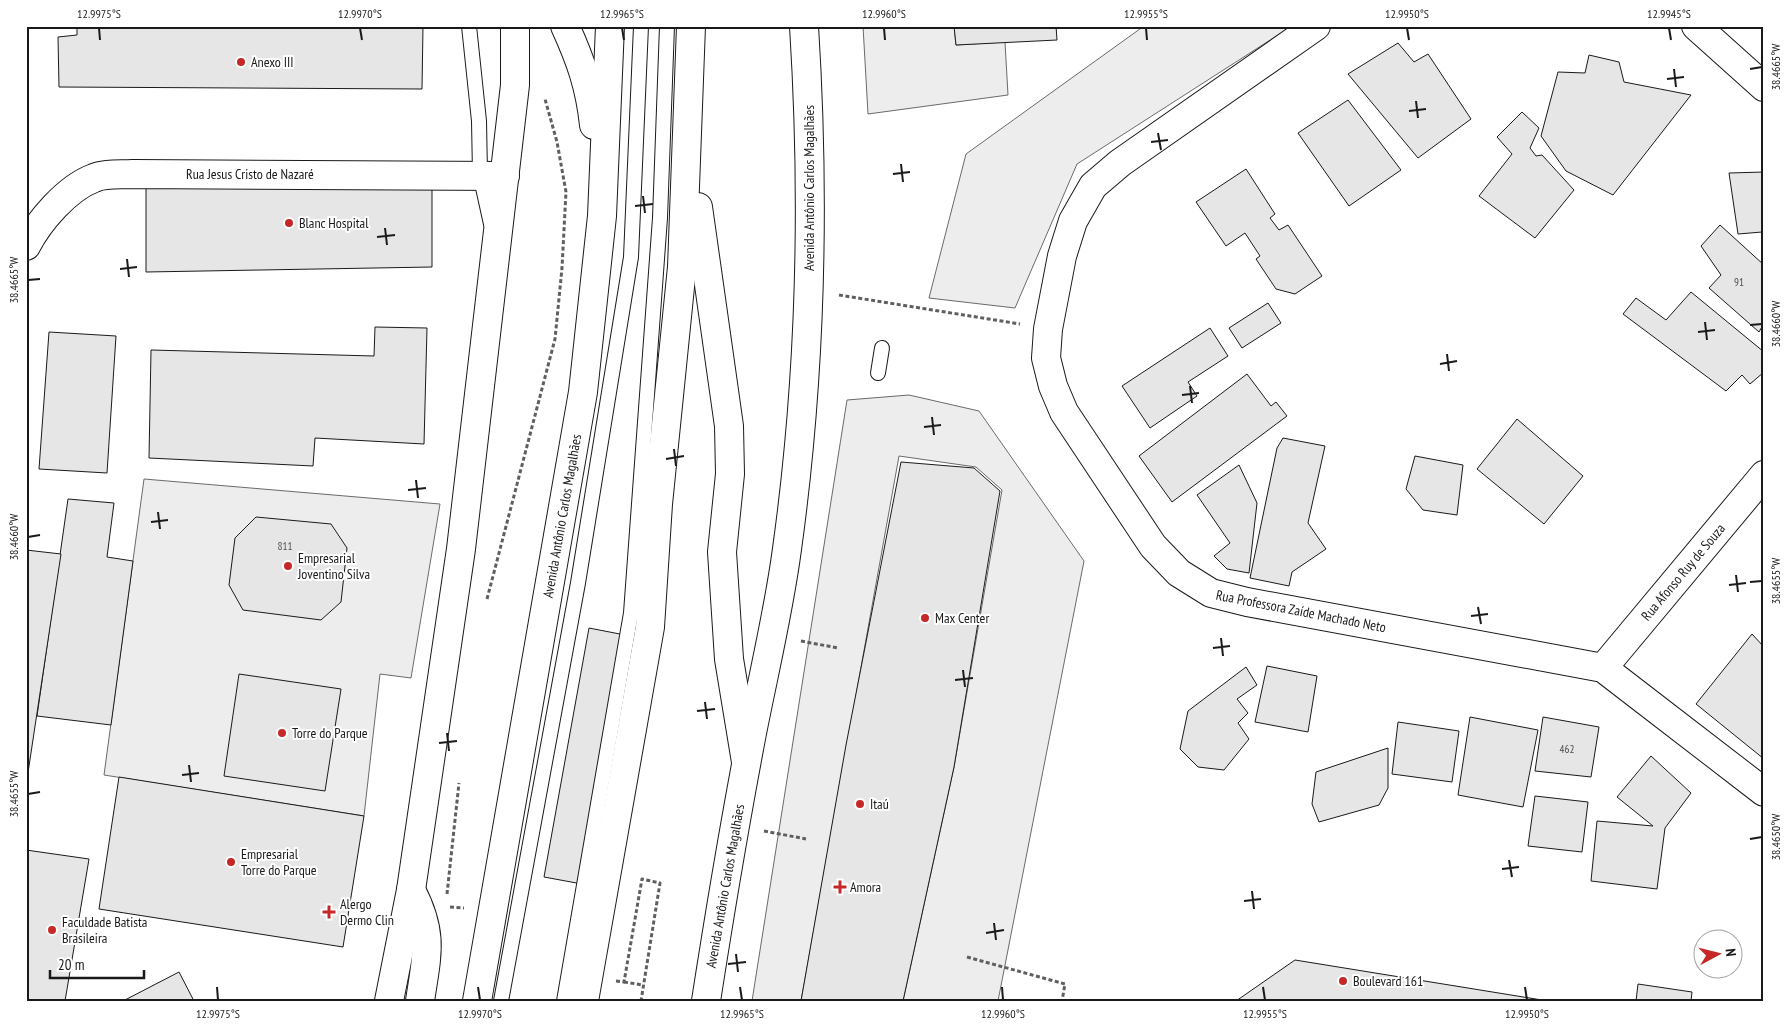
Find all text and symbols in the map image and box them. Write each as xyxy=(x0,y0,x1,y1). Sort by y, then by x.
text: 12.9975°S xyxy=(77,6,121,21)
text: 12.9970°S xyxy=(338,6,382,21)
text: 12.9965°S xyxy=(600,6,644,21)
text: 12.9960°S xyxy=(862,6,906,21)
text: 12.9955°S xyxy=(1124,6,1168,21)
text: 12.9950°S xyxy=(1385,6,1429,21)
text: 12.9945°S xyxy=(1647,6,1691,21)
text: 38.4665°W xyxy=(1768,44,1783,90)
place label: Anexo III xyxy=(251,53,294,71)
marker: Anexo III xyxy=(235,56,247,68)
street label: Avenida Antônio Carlos Magalhães xyxy=(800,105,818,271)
street label: Rua Jesus Cristo de Nazaré xyxy=(186,165,314,183)
place label: Blanc Hospital xyxy=(299,214,369,232)
marker: Blanc Hospital xyxy=(283,217,295,229)
text: 38.4665°W xyxy=(6,257,21,303)
house number: 91 xyxy=(1734,275,1744,289)
text: 38.4660°W xyxy=(1768,301,1783,347)
street label: Avenida Antônio Carlos Magalhães xyxy=(539,432,585,599)
text: 38.4660°W xyxy=(6,514,21,560)
street label: Rua Afonso Ruy de Souza xyxy=(1637,520,1729,624)
house number: 811 xyxy=(278,539,292,553)
place label: Empresarial Joventino Silva xyxy=(297,549,370,583)
text: 38.4655°W xyxy=(1768,558,1783,604)
marker: Empresarial Joventino Silva xyxy=(282,560,294,572)
street label: Rua Professora Zaíde Machado Neto xyxy=(1214,586,1388,636)
place label: Max Center xyxy=(935,609,989,627)
marker: Max Center xyxy=(919,612,931,624)
place label: Torre do Parque xyxy=(292,724,368,742)
marker: Torre do Parque xyxy=(276,727,288,739)
house number: 462 xyxy=(1560,742,1574,756)
text: 38.4655°W xyxy=(6,771,21,817)
place label: Itaú xyxy=(870,795,889,813)
marker: Itaú xyxy=(854,798,866,810)
street label: Avenida Antônio Carlos Magalhães xyxy=(702,802,748,969)
text: 38.4650°W xyxy=(1768,814,1783,860)
place label: Empresarial Torre do Parque xyxy=(241,845,317,879)
marker: Empresarial Torre do Parque xyxy=(225,856,237,868)
place label: Amora xyxy=(850,878,881,896)
marker: Amora xyxy=(834,881,846,893)
place label: Alergo Dermo Clin xyxy=(340,895,394,929)
marker: Alergo Dermo Clin xyxy=(322,905,336,919)
place label: Faculdade Batista Brasileira xyxy=(62,913,147,947)
marker: Faculdade Batista Brasileira xyxy=(46,924,58,936)
north arrow xyxy=(1692,930,1742,980)
scale bar xyxy=(50,947,144,979)
text: N xyxy=(1722,948,1740,957)
text: 20 m xyxy=(58,955,84,974)
place label: Boulevard 161 xyxy=(1353,972,1423,990)
marker: Boulevard 161 xyxy=(1337,975,1349,987)
text: 12.9975°S xyxy=(196,1006,240,1021)
text: 12.9970°S xyxy=(458,1006,502,1021)
text: 12.9965°S xyxy=(720,1006,764,1021)
text: 12.9960°S xyxy=(981,1006,1025,1021)
text: 12.9955°S xyxy=(1243,1006,1287,1021)
text: 12.9950°S xyxy=(1505,1006,1549,1021)

